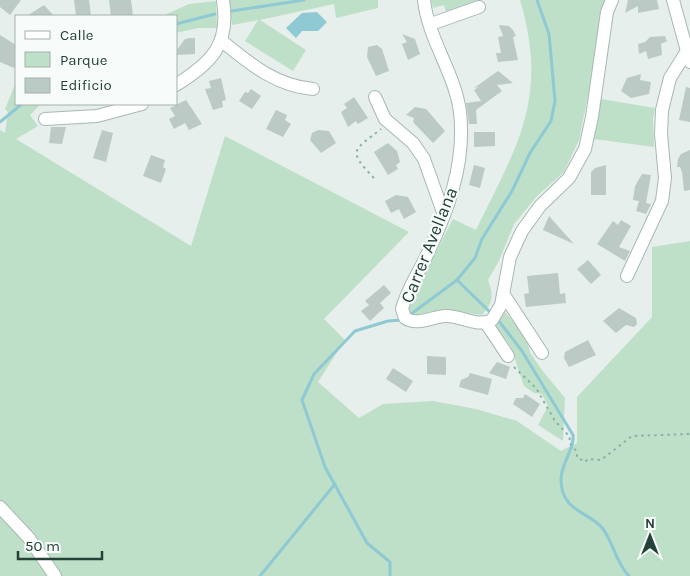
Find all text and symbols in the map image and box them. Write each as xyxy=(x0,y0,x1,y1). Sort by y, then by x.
legend xyxy=(15,15,178,105)
text: Calle xyxy=(60,26,94,44)
text: Parque xyxy=(60,51,108,69)
text: Edificio xyxy=(60,76,112,94)
street label: Carrer Avellana xyxy=(396,184,462,306)
north arrow xyxy=(625,511,675,561)
text: N xyxy=(645,515,655,532)
scale bar xyxy=(18,528,101,560)
text: 50 m xyxy=(25,537,60,555)

